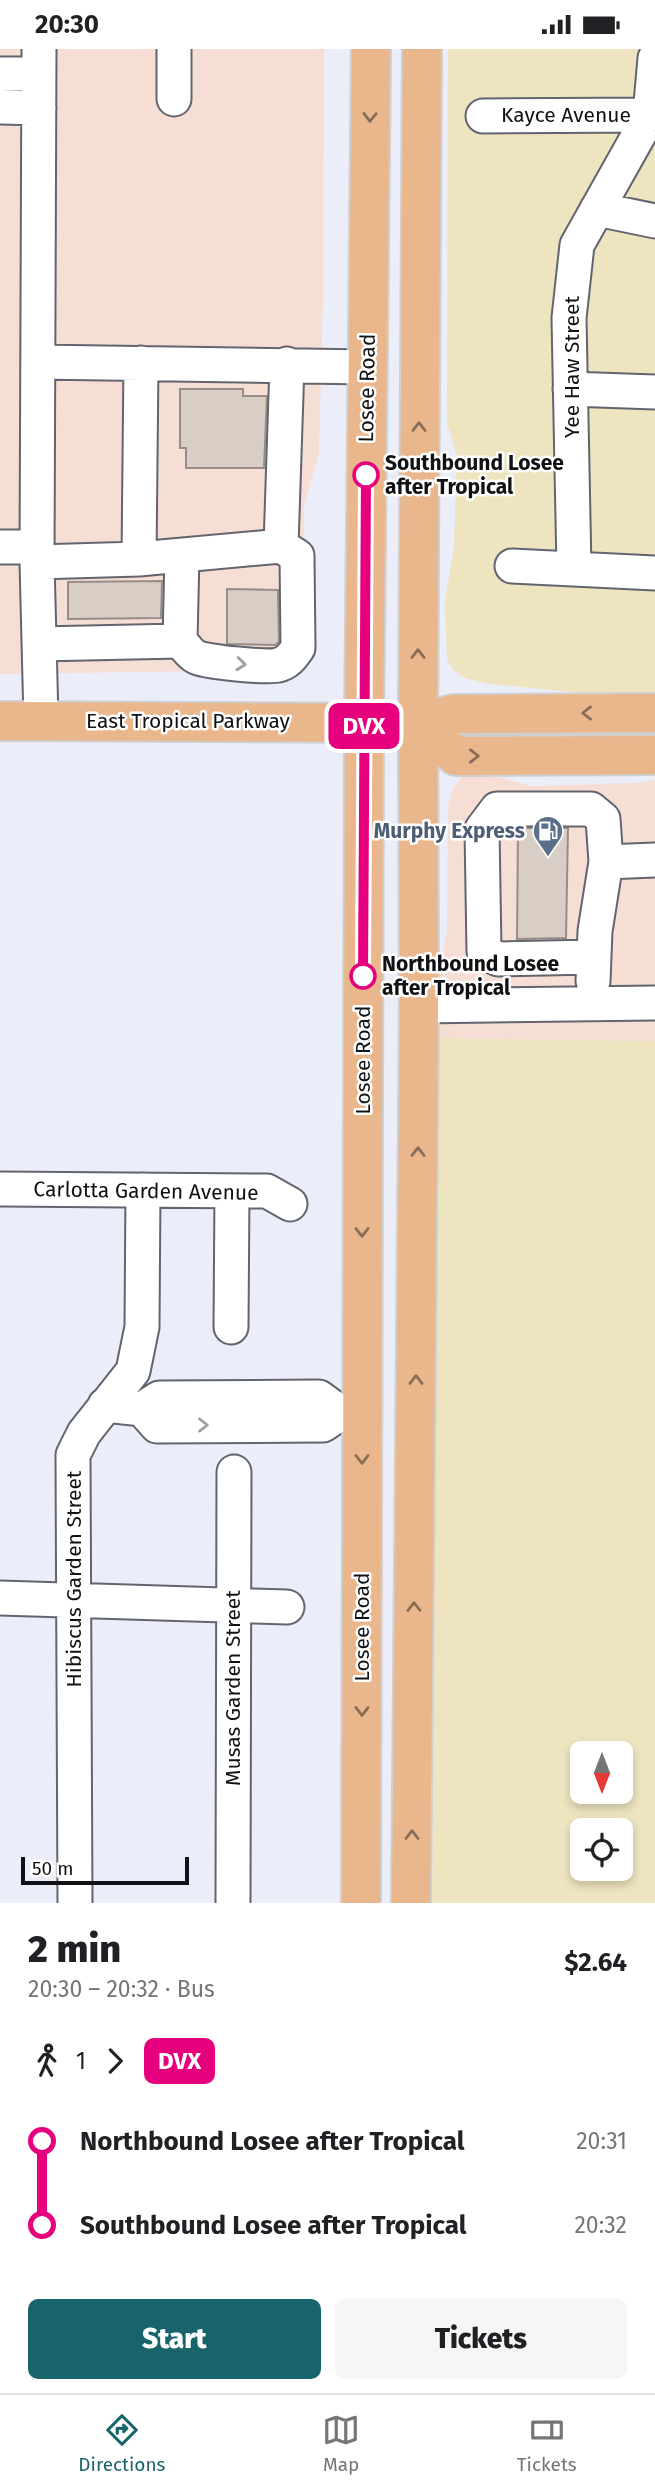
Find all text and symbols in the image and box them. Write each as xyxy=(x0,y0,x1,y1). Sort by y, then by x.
text: 20:30 xyxy=(35,9,99,40)
street label: Kayce Avenue xyxy=(501,102,631,128)
one-way arrow xyxy=(362,112,378,123)
street label: Yee Haw Street xyxy=(559,296,585,438)
street label: Losee Road xyxy=(353,333,381,443)
one-way arrow xyxy=(411,421,427,432)
place label: Southbound Losee after Tropical xyxy=(385,450,564,500)
marker: Southbound Losee after Tropical xyxy=(353,462,379,488)
one-way arrow xyxy=(410,649,426,659)
one-way arrow xyxy=(235,656,247,671)
line badge: DVX xyxy=(324,703,404,749)
one-way arrow xyxy=(581,705,592,721)
street label: East Tropical Parkway xyxy=(86,708,291,734)
text: DVX xyxy=(342,712,386,740)
one-way arrow xyxy=(469,748,479,764)
fuel station icon: Murphy Express xyxy=(531,814,565,858)
place label: Murphy Express xyxy=(374,818,525,844)
place label: Northbound Losee after Tropical xyxy=(382,951,560,1001)
marker: Northbound Losee after Tropical xyxy=(350,963,376,989)
street label: Losee Road xyxy=(350,1006,376,1114)
one-way arrow xyxy=(410,1147,426,1157)
street label: Carlotta Garden Avenue xyxy=(33,1176,259,1206)
one-way arrow xyxy=(355,1227,370,1238)
one-way arrow xyxy=(408,1374,424,1385)
one-way arrow xyxy=(198,1418,209,1433)
one-way arrow xyxy=(354,1455,370,1465)
street label: Hibiscus Garden Street xyxy=(61,1470,87,1687)
street label: Losee Road xyxy=(349,1573,375,1681)
street label: Musas Garden Street xyxy=(220,1590,246,1786)
one-way arrow xyxy=(406,1602,422,1612)
one-way arrow xyxy=(354,1706,369,1717)
north arrow xyxy=(570,1741,634,1804)
map controls xyxy=(570,1741,633,1881)
button: locate xyxy=(570,1818,633,1881)
one-way arrow xyxy=(404,1829,420,1840)
scale bar xyxy=(21,1854,189,1886)
text: 50 m xyxy=(32,1857,73,1880)
text: 2 min xyxy=(28,1926,121,1972)
text: $2.64 xyxy=(564,1947,627,1978)
text: 20:30 – 20:32 · Bus xyxy=(28,1975,215,2003)
icon: walk xyxy=(28,2042,66,2080)
icon: forward xyxy=(96,2042,134,2080)
text: 1 xyxy=(76,2047,86,2075)
text: DVX xyxy=(158,2047,201,2075)
text: Northbound Losee after Tropical xyxy=(80,2126,464,2157)
text: 20:31 xyxy=(576,2127,627,2155)
text: Southbound Losee after Tropical xyxy=(80,2210,466,2241)
text: 20:32 xyxy=(574,2211,627,2239)
button: Start xyxy=(28,2299,321,2379)
button: Tickets xyxy=(335,2299,627,2379)
tab: Directions xyxy=(78,2411,165,2476)
tab: Map xyxy=(322,2411,360,2476)
tab: Tickets xyxy=(517,2411,577,2476)

